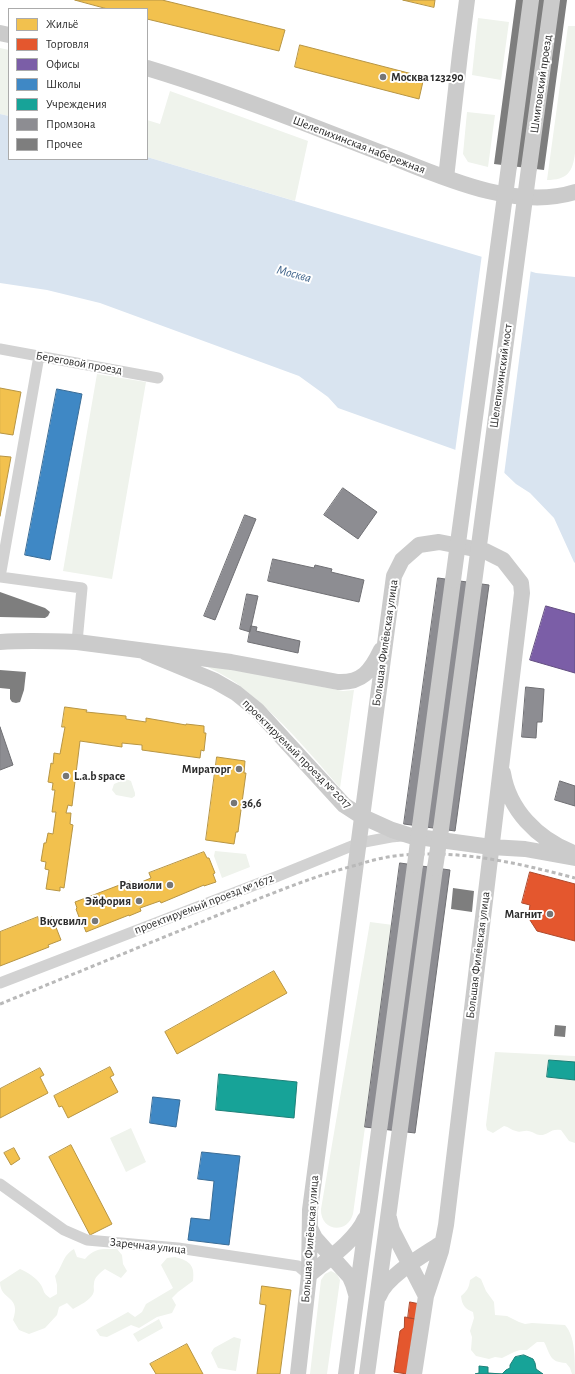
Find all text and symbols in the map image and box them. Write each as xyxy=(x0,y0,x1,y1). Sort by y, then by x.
legend xyxy=(8,8,148,160)
text: Жильё xyxy=(46,18,78,30)
street label: Шмитовский проезд xyxy=(527,34,555,134)
text: Торговля xyxy=(46,38,89,50)
text: Офисы xyxy=(46,58,80,70)
place label: Москва 123290 xyxy=(391,70,463,84)
marker: Москва 123290 xyxy=(378,72,388,82)
text: Школы xyxy=(46,78,81,90)
text: Учреждения xyxy=(46,98,107,110)
street label: Шелепихинская набережная xyxy=(291,113,427,177)
text: Промзона xyxy=(46,118,96,130)
text: Прочее xyxy=(46,138,82,150)
water label: Москва xyxy=(275,262,313,286)
street label: Шелепихинский мост xyxy=(487,323,515,429)
street label: Береговой проезд xyxy=(35,348,123,378)
street label: Большая Филёвская улица xyxy=(369,579,401,707)
street label: проектируемый проезд № 2017 xyxy=(239,696,355,812)
place label: Мираторг xyxy=(182,762,231,776)
marker: Мираторг xyxy=(234,764,244,774)
place label: L.a.b space xyxy=(74,769,125,783)
marker: L.a.b space xyxy=(61,771,71,781)
place label: 36,6 xyxy=(242,796,262,810)
marker: 36,6 xyxy=(229,798,239,808)
street label: проектируемый проезд № 1672 xyxy=(132,871,276,937)
place label: Равиоли xyxy=(119,878,162,892)
marker: Равиоли xyxy=(165,880,175,890)
street label: Большая Филёвская улица xyxy=(463,891,493,1019)
place label: Эйфория xyxy=(85,894,131,908)
marker: Эйфория xyxy=(134,896,144,906)
place label: Магнит xyxy=(505,907,542,921)
marker: Магнит xyxy=(545,909,555,919)
place label: Вкусвилл xyxy=(40,914,87,928)
marker: Вкусвилл xyxy=(90,916,100,926)
street label: Большая Филёвская улица xyxy=(298,1175,322,1303)
street label: Заречная улица xyxy=(109,1235,187,1257)

